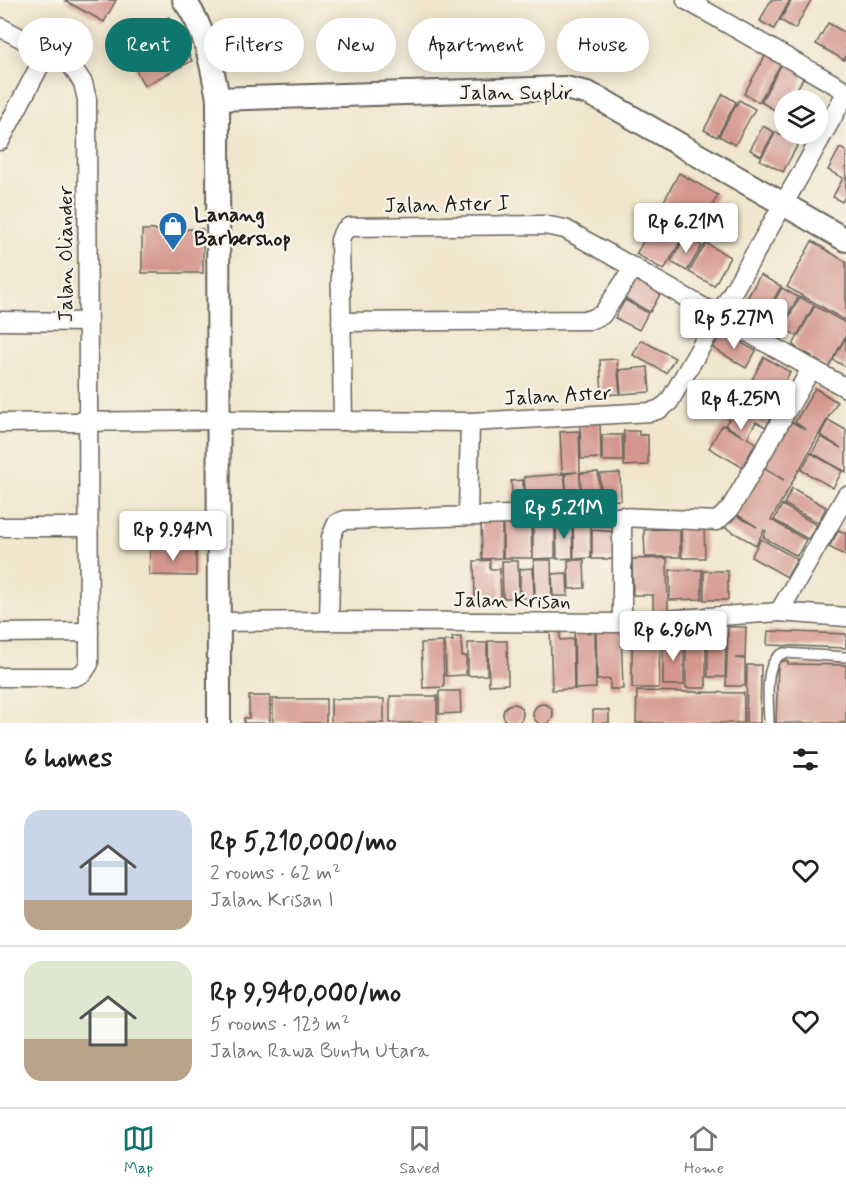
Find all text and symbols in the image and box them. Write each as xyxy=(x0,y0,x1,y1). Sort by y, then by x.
chip: Buy xyxy=(18,18,93,72)
chip: Rent xyxy=(105,18,192,72)
chip: Filters xyxy=(204,18,304,72)
chip: New xyxy=(316,18,396,72)
chip: Apartment xyxy=(408,18,545,72)
chip: House xyxy=(557,18,649,72)
street label: Jalan Suplir xyxy=(459,79,573,107)
map controls xyxy=(774,90,828,144)
button: layers xyxy=(774,90,828,144)
street label: Jalan Oliander xyxy=(52,185,80,322)
street label: Jalan Aster I xyxy=(384,190,510,220)
place label: Lanang Barbershop xyxy=(194,201,291,253)
pin: Rp 6.21M xyxy=(624,203,748,254)
text: Rp 6.21M xyxy=(648,209,724,236)
shop icon: Lanang Barbershop xyxy=(157,210,189,252)
pin: Rp 5.27M xyxy=(672,299,796,350)
text: Rp 5.27M xyxy=(694,305,774,332)
street label: Jalan Aster xyxy=(504,379,613,413)
pin: Rp 4.25M xyxy=(679,380,803,431)
text: Rp 4.25M xyxy=(701,386,781,413)
pin: Rp 5.21M xyxy=(502,489,626,540)
text: Rp 5.21M xyxy=(525,495,603,522)
pin: Rp 9.94M xyxy=(111,511,235,562)
text: Rp 9.94M xyxy=(133,517,213,544)
street label: Jalan Krisan xyxy=(453,586,571,616)
pin: Rp 6.96M xyxy=(611,611,735,662)
text: Rp 6.96M xyxy=(634,617,712,644)
text: 6 homes xyxy=(24,742,112,776)
icon: filters xyxy=(789,743,822,776)
text: Rp 5,210,000/mo xyxy=(210,826,397,860)
icon: home xyxy=(72,834,144,906)
icon: heart xyxy=(789,854,822,887)
text: 2 rooms · 62 m² xyxy=(210,860,341,887)
text: Jalan Krisan I xyxy=(210,887,334,914)
text: Rp 9,940,000/mo xyxy=(210,977,401,1011)
icon: home xyxy=(72,985,144,1057)
icon: heart xyxy=(789,1005,822,1038)
text: 5 rooms · 123 m² xyxy=(210,1011,350,1038)
text: Jalan Rawa Buntu Utara xyxy=(210,1038,429,1065)
tab: Map xyxy=(122,1122,155,1179)
tab: Saved xyxy=(399,1122,440,1179)
tab: Home xyxy=(684,1122,724,1179)

